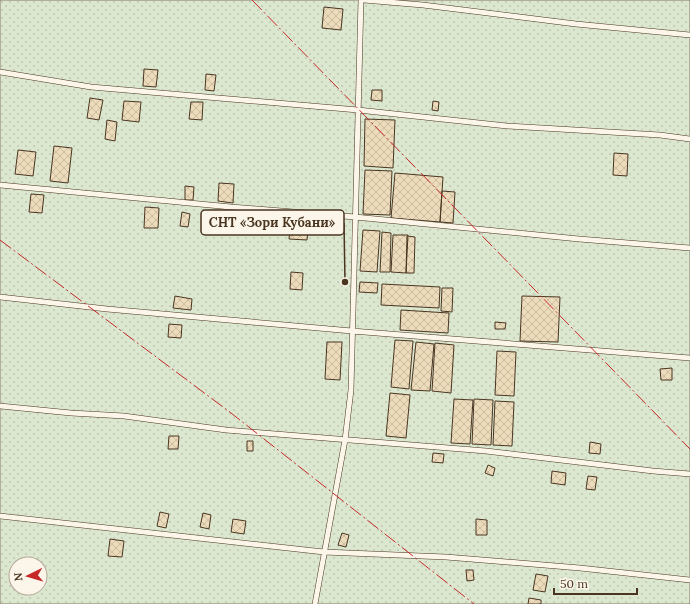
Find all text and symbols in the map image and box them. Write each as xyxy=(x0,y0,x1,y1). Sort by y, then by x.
callout: СНТ «Зори Кубани» xyxy=(201,210,344,235)
text: СНТ «Зори Кубани» xyxy=(209,214,336,231)
north arrow xyxy=(8,556,48,596)
scale bar xyxy=(554,570,637,596)
text: N xyxy=(11,572,25,582)
text: 50 m xyxy=(560,576,588,591)

